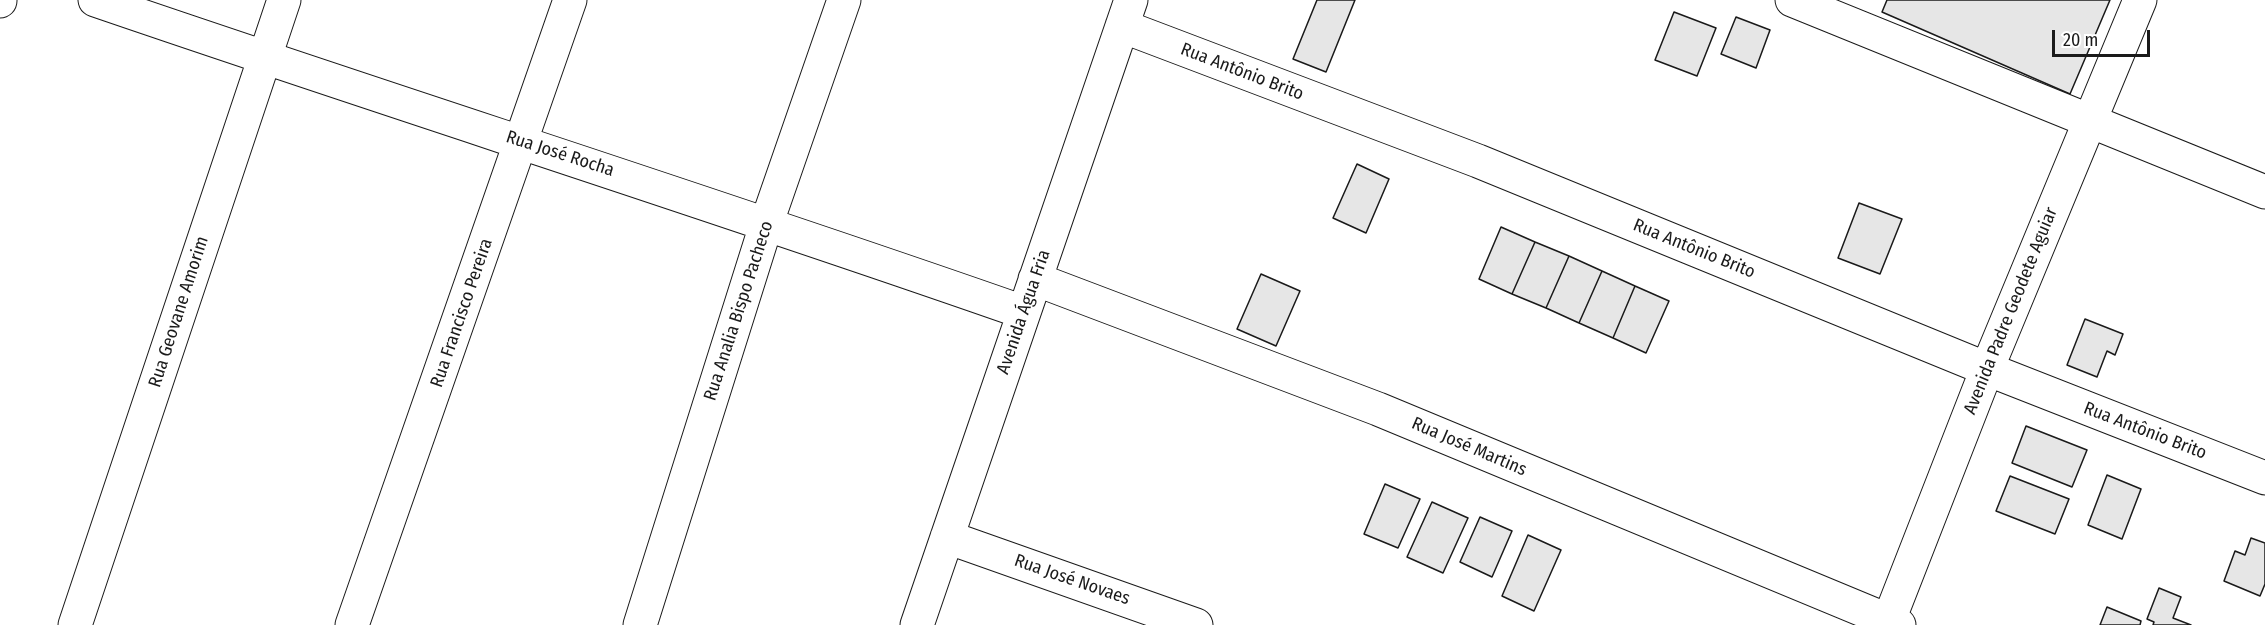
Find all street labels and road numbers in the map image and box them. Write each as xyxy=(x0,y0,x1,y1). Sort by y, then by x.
street label: Rua Antônio Brito xyxy=(1178,39,1306,105)
street label: Rua José Rocha xyxy=(503,126,617,182)
street label: Avenida Padre Geodete Aguiar xyxy=(1959,204,2063,418)
street label: Rua Antônio Brito xyxy=(1630,215,1758,283)
street label: Rua Analia Bispo Pacheco xyxy=(700,218,778,404)
street label: Rua Geovane Amorim xyxy=(144,234,214,390)
street label: Rua Francisco Pereira xyxy=(426,236,498,390)
street label: Avenida Água Fria xyxy=(993,247,1055,377)
street label: Rua Antônio Brito xyxy=(2081,398,2209,464)
street label: Rua José Martins xyxy=(1408,413,1530,481)
street label: Rua José Novaes xyxy=(1011,550,1133,610)

